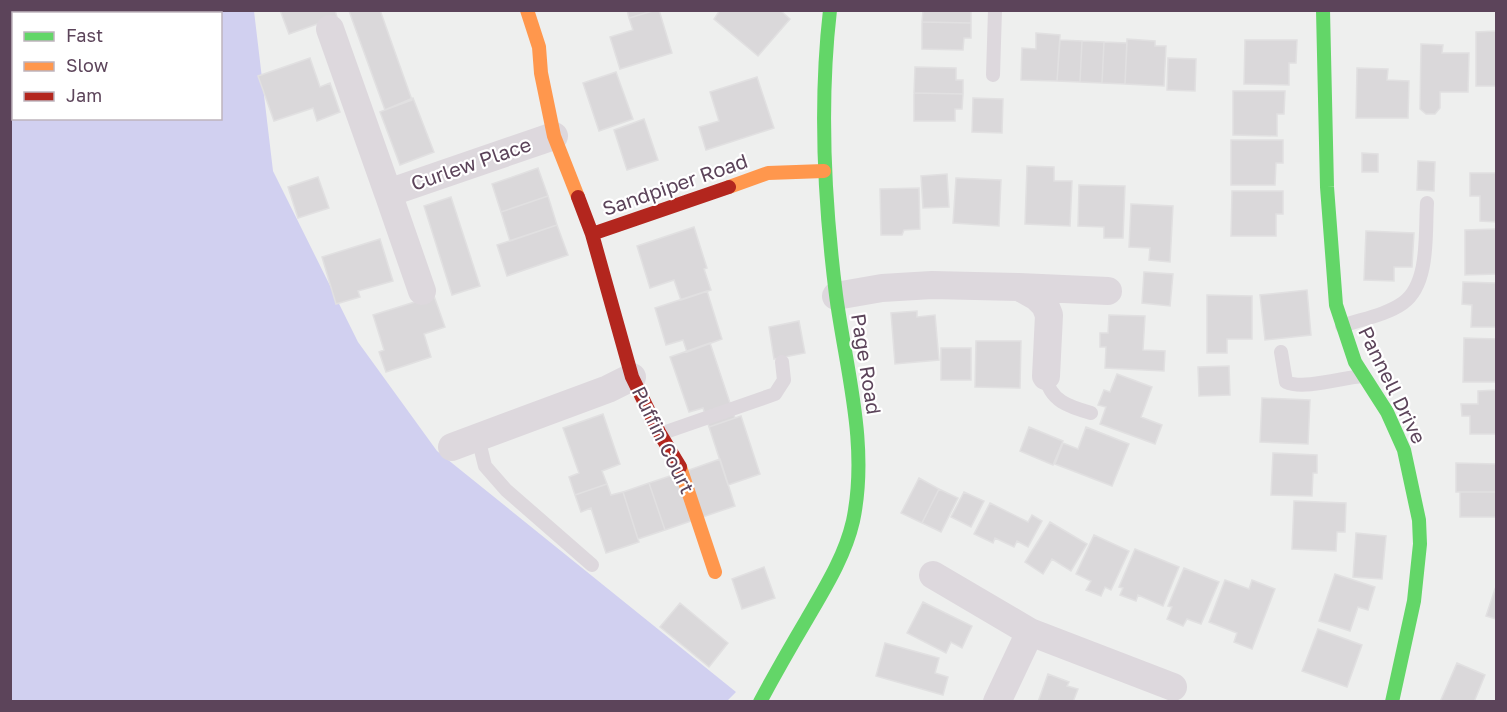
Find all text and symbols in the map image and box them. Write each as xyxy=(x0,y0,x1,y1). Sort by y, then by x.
legend xyxy=(12,12,222,120)
text: Fast xyxy=(66,24,103,46)
text: Slow xyxy=(66,54,109,76)
text: Jam xyxy=(66,84,102,106)
street label: Curlew Place xyxy=(407,131,534,195)
street label: Sandpiper Road xyxy=(599,148,750,220)
street label: Page Road xyxy=(847,312,887,416)
street label: Pannell Drive xyxy=(1354,322,1432,447)
street label: Puffin Court xyxy=(628,382,700,497)

